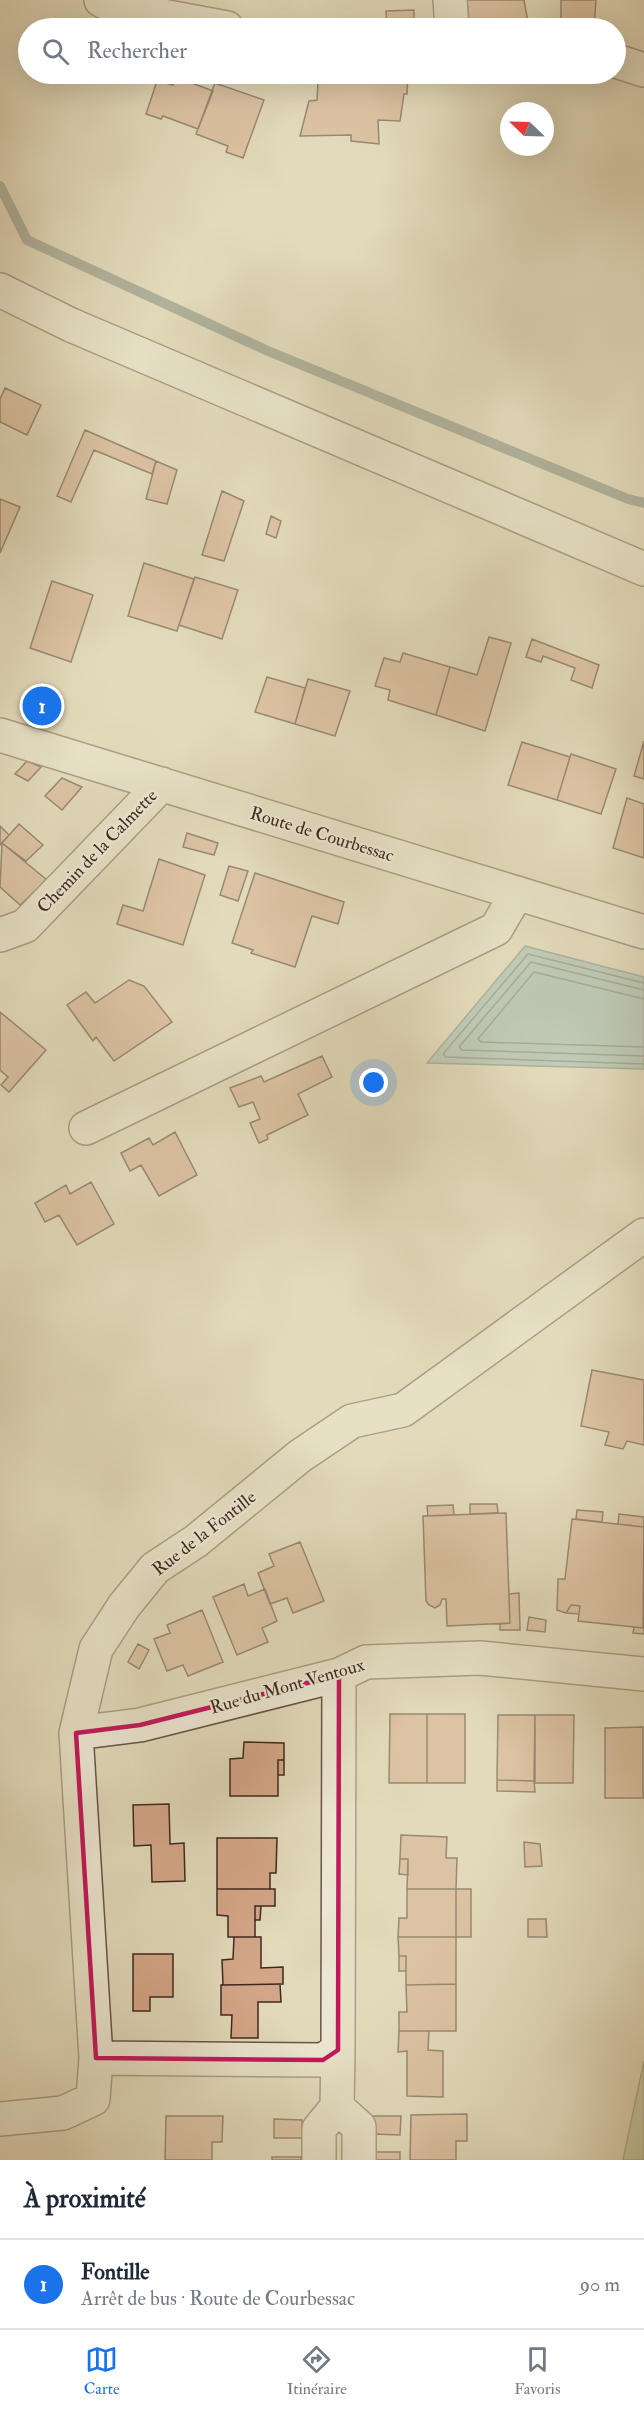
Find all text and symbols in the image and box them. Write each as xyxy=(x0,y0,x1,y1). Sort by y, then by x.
search box xyxy=(18,18,626,84)
icon: search xyxy=(39,35,72,68)
text: Rechercher xyxy=(87,37,187,65)
north arrow xyxy=(500,102,554,156)
pin: 1 xyxy=(22,684,62,728)
street label: Chemin de la Calmette xyxy=(32,784,163,918)
street label: Route de Courbessac xyxy=(247,802,397,867)
your location xyxy=(359,1068,388,1097)
street label: Rue de la Fontille xyxy=(148,1485,261,1581)
street label: Rue du Mont Ventoux xyxy=(207,1653,367,1720)
text: À proximité xyxy=(24,2183,146,2215)
text: Fontille xyxy=(81,2258,149,2286)
text: 1 xyxy=(40,2272,47,2297)
text: 90 m xyxy=(580,2272,620,2297)
text: Arrêt de bus · Route de Courbessac xyxy=(81,2286,355,2311)
tab: Carte xyxy=(84,2343,120,2399)
tab: Itinéraire xyxy=(287,2343,347,2399)
tab: Favoris xyxy=(514,2343,560,2399)

